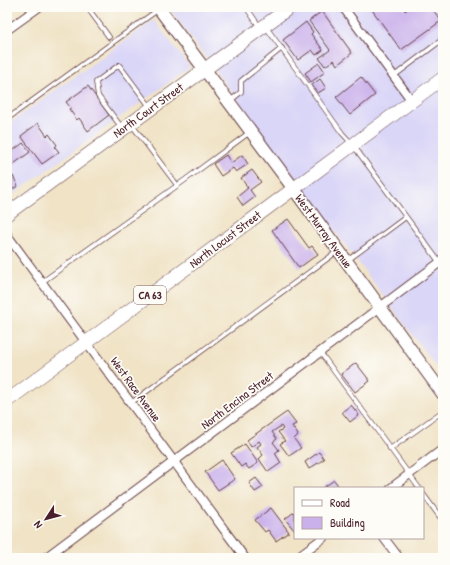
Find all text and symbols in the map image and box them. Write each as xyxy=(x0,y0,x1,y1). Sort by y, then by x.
street label: North Court Street xyxy=(109,78,187,141)
street label: West Murray Avenue xyxy=(291,190,357,272)
street label: North Locust Street xyxy=(186,206,265,272)
road number: CA 63 xyxy=(134,286,166,304)
street label: West Race Avenue xyxy=(107,353,165,425)
street label: North Encina Street xyxy=(197,367,277,433)
legend xyxy=(294,487,424,539)
text: Road xyxy=(330,494,350,511)
north arrow xyxy=(26,499,66,539)
text: Building xyxy=(330,514,365,531)
text: N xyxy=(30,518,45,531)

